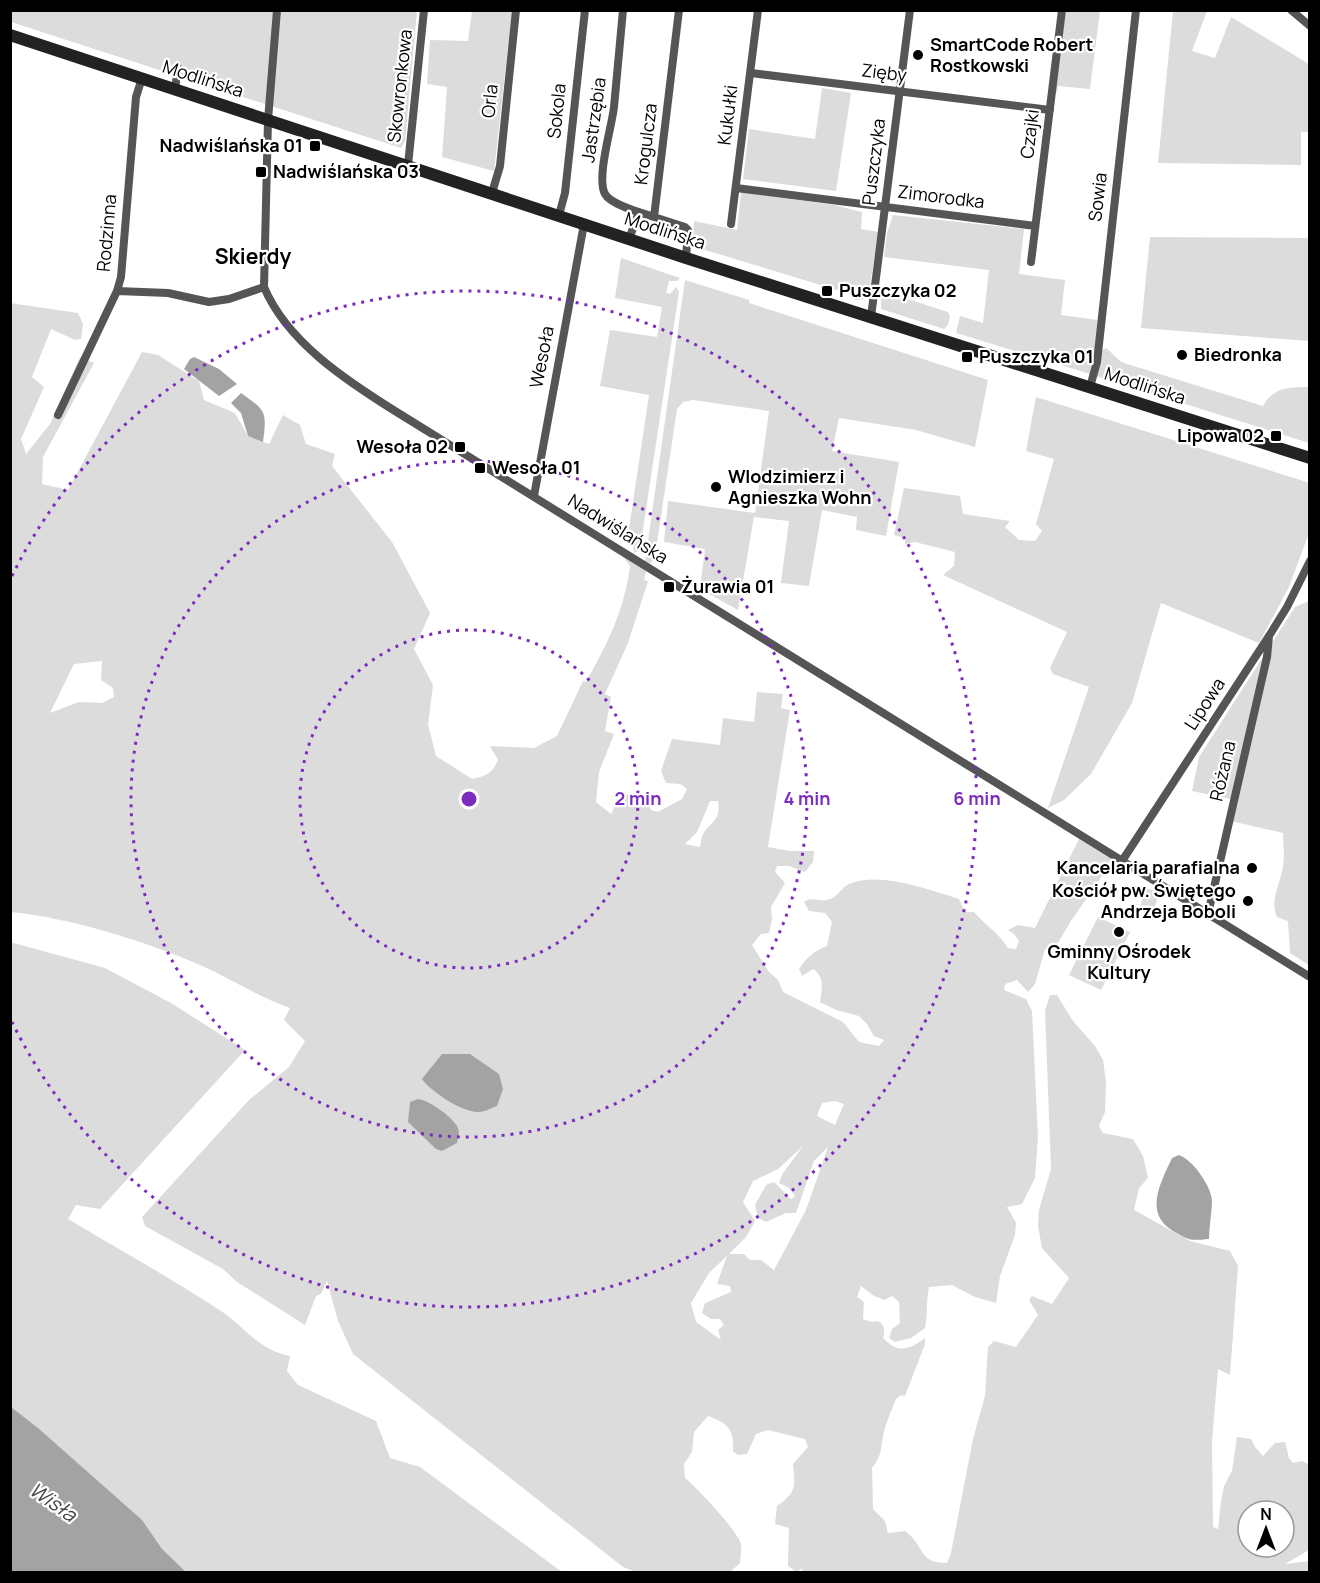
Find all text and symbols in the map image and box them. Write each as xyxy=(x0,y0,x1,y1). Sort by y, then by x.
street label: Skowronkowa xyxy=(381,28,417,144)
place label: SmartCode Robert Rostkowski xyxy=(930,32,1093,77)
marker: SmartCode Robert Rostkowski xyxy=(911,48,925,62)
street label: Modlińska xyxy=(160,54,247,102)
street label: Zięby xyxy=(860,57,909,87)
street label: Jastrzębia xyxy=(575,76,611,164)
street label: Sokola xyxy=(541,82,571,140)
street label: Orla xyxy=(475,83,503,119)
street label: Kukułki xyxy=(711,84,743,146)
street label: Krogulcza xyxy=(628,102,662,186)
street label: Czajki xyxy=(1014,108,1044,160)
street label: Puszczyka xyxy=(856,117,890,207)
place label: Nadwiślańska 01 xyxy=(160,133,303,157)
marker: Nadwiślańska 01 xyxy=(308,139,322,153)
place label: Nadwiślańska 03 xyxy=(273,159,419,183)
marker: Nadwiślańska 03 xyxy=(254,165,268,179)
street label: Sowia xyxy=(1082,171,1112,223)
street label: Zimorodka xyxy=(896,179,986,213)
street label: Rodzinna xyxy=(91,193,121,273)
street label: Modlińska xyxy=(622,206,709,254)
district label: Skierdy xyxy=(215,242,292,270)
place label: Puszczyka 02 xyxy=(839,278,956,302)
marker: Puszczyka 02 xyxy=(820,284,834,298)
street label: Wesoła xyxy=(523,324,559,390)
place label: Biedronka xyxy=(1194,342,1282,366)
place label: Puszczyka 01 xyxy=(979,344,1094,368)
marker: Biedronka xyxy=(1175,348,1189,362)
marker: Puszczyka 01 xyxy=(960,350,974,364)
street label: Modlińska xyxy=(1102,361,1189,409)
place label: Lipowa 02 xyxy=(1177,423,1264,447)
marker: Lipowa 02 xyxy=(1269,429,1283,443)
place label: Wesoła 02 xyxy=(356,434,448,458)
marker: Wesoła 02 xyxy=(453,440,467,454)
place label: Wesoła 01 xyxy=(492,455,581,479)
marker: Wesoła 01 xyxy=(473,461,487,475)
place label: Wlodzimierz i Agnieszka Wohn xyxy=(728,464,871,509)
marker: Wlodzimierz i Agnieszka Wohn xyxy=(709,480,723,494)
street label: Nadwiślańska xyxy=(564,488,673,568)
place label: Żurawia 01 xyxy=(681,574,774,598)
marker: Żurawia 01 xyxy=(662,580,676,594)
street label: Lipowa xyxy=(1178,673,1230,734)
street label: Różana xyxy=(1203,738,1241,803)
text: 2 min xyxy=(615,786,661,810)
text: 4 min xyxy=(783,786,831,810)
text: 6 min xyxy=(953,786,1001,810)
centre of rings xyxy=(459,789,479,809)
place label: Kancelaria parafialna xyxy=(1056,855,1240,879)
marker: Kancelaria parafialna xyxy=(1245,861,1259,875)
place label: Kościół pw. Świętego Andrzeja Boboli xyxy=(1052,878,1236,923)
marker: Kościół pw. Świętego Andrzeja Boboli xyxy=(1241,894,1255,908)
marker: Gminny Ośrodek Kultury xyxy=(1112,925,1126,939)
place label: Gminny Ośrodek Kultury xyxy=(1047,939,1192,984)
water label: Wisła xyxy=(24,1476,83,1528)
north arrow xyxy=(1236,1499,1296,1559)
text: N xyxy=(1260,1503,1272,1525)

